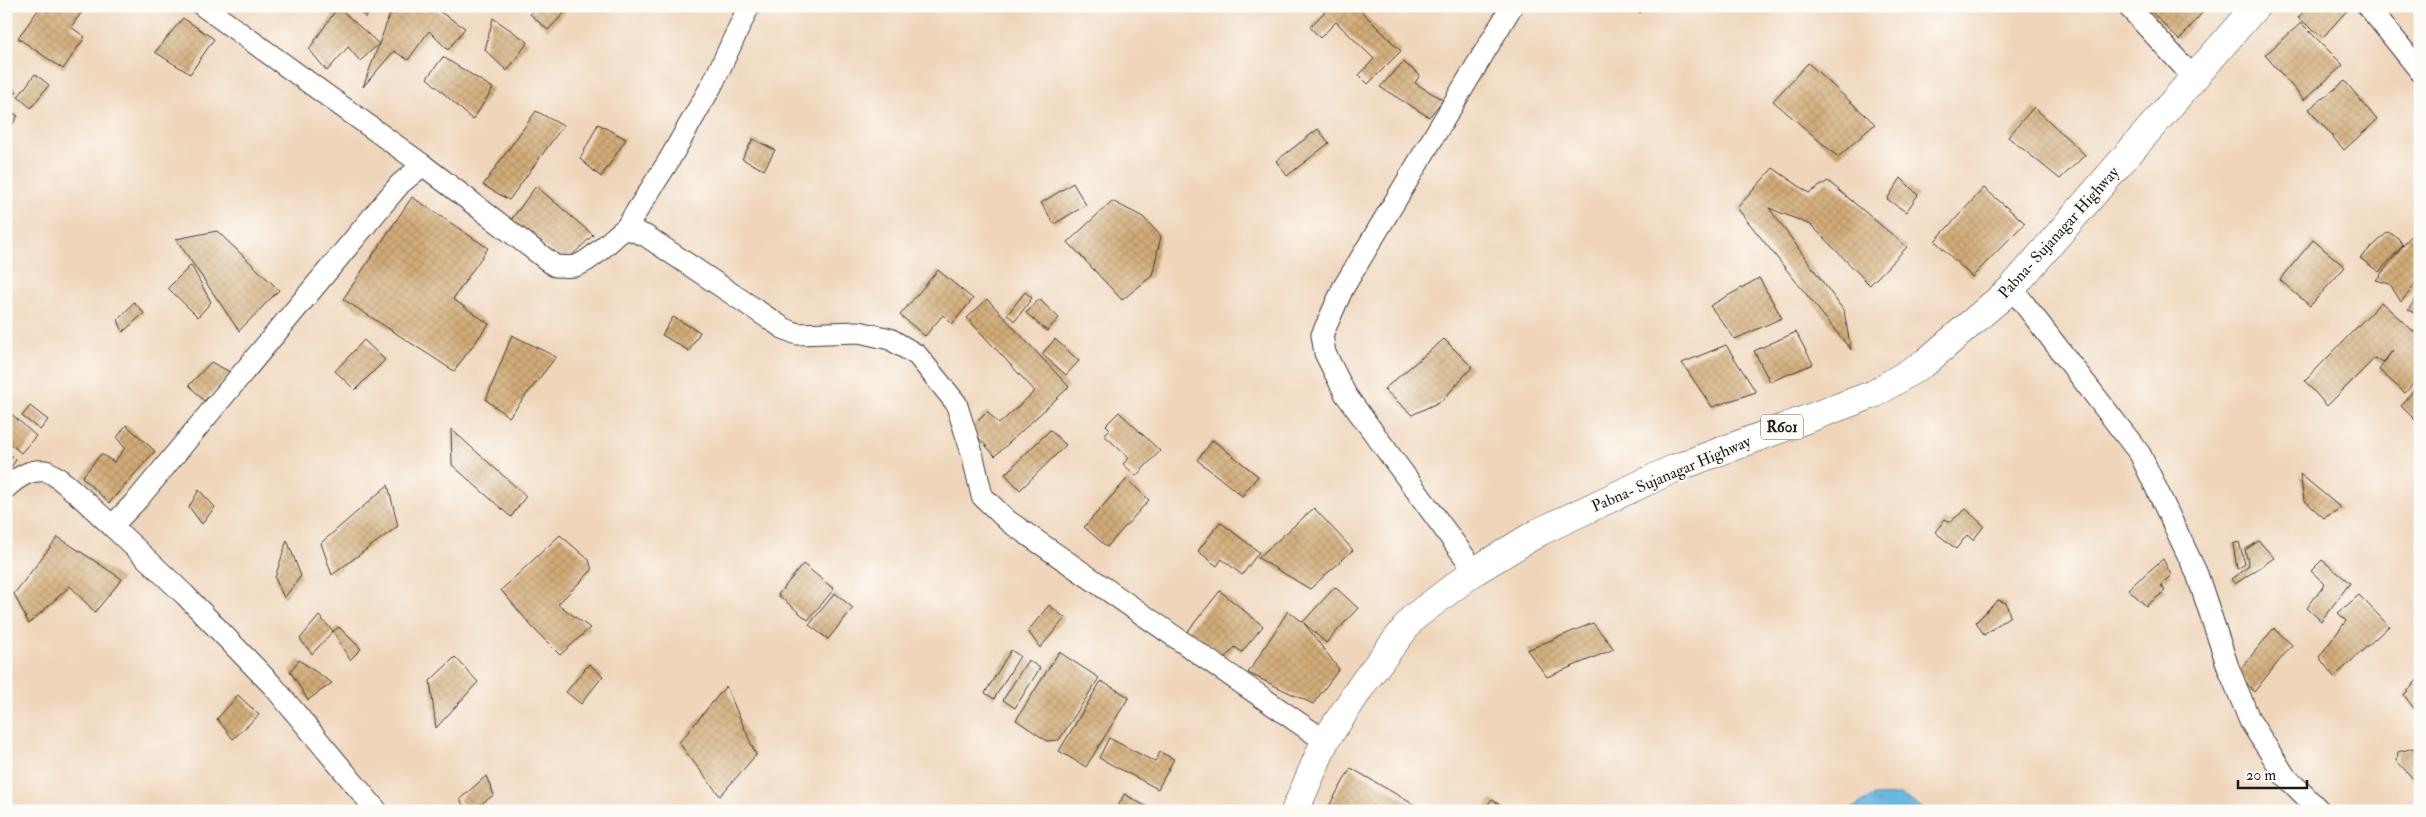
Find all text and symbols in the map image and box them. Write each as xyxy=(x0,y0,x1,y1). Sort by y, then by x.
street label: Pabna- Sujanagar Highway xyxy=(1994,162,2124,303)
road number: R601 xyxy=(1761,414,1803,440)
street label: Pabna- Sujanagar Highway xyxy=(1589,431,1755,517)
scale bar xyxy=(2238,757,2307,789)
text: 20 m xyxy=(2246,766,2276,785)

